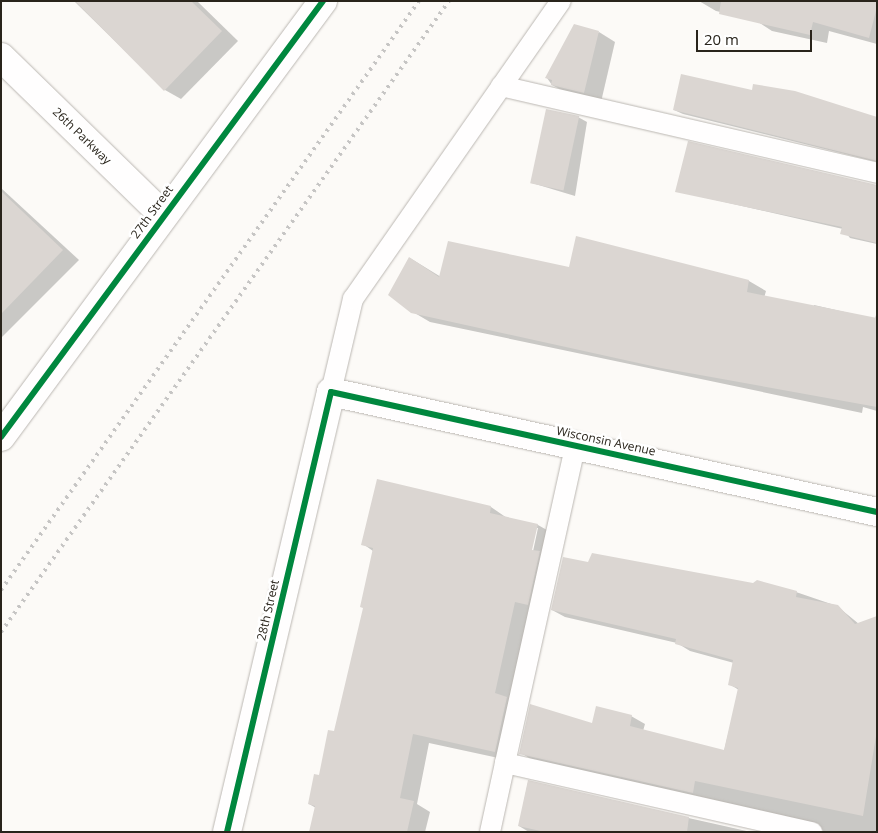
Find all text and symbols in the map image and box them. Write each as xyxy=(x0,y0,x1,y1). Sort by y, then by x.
scale bar xyxy=(698,20,814,52)
text: 20 m xyxy=(704,29,739,49)
street label: 26th Parkway xyxy=(50,105,114,167)
street label: 27th Street xyxy=(128,183,176,241)
street label: Wisconsin Avenue xyxy=(555,423,657,459)
street label: 28th Street xyxy=(254,578,282,642)

